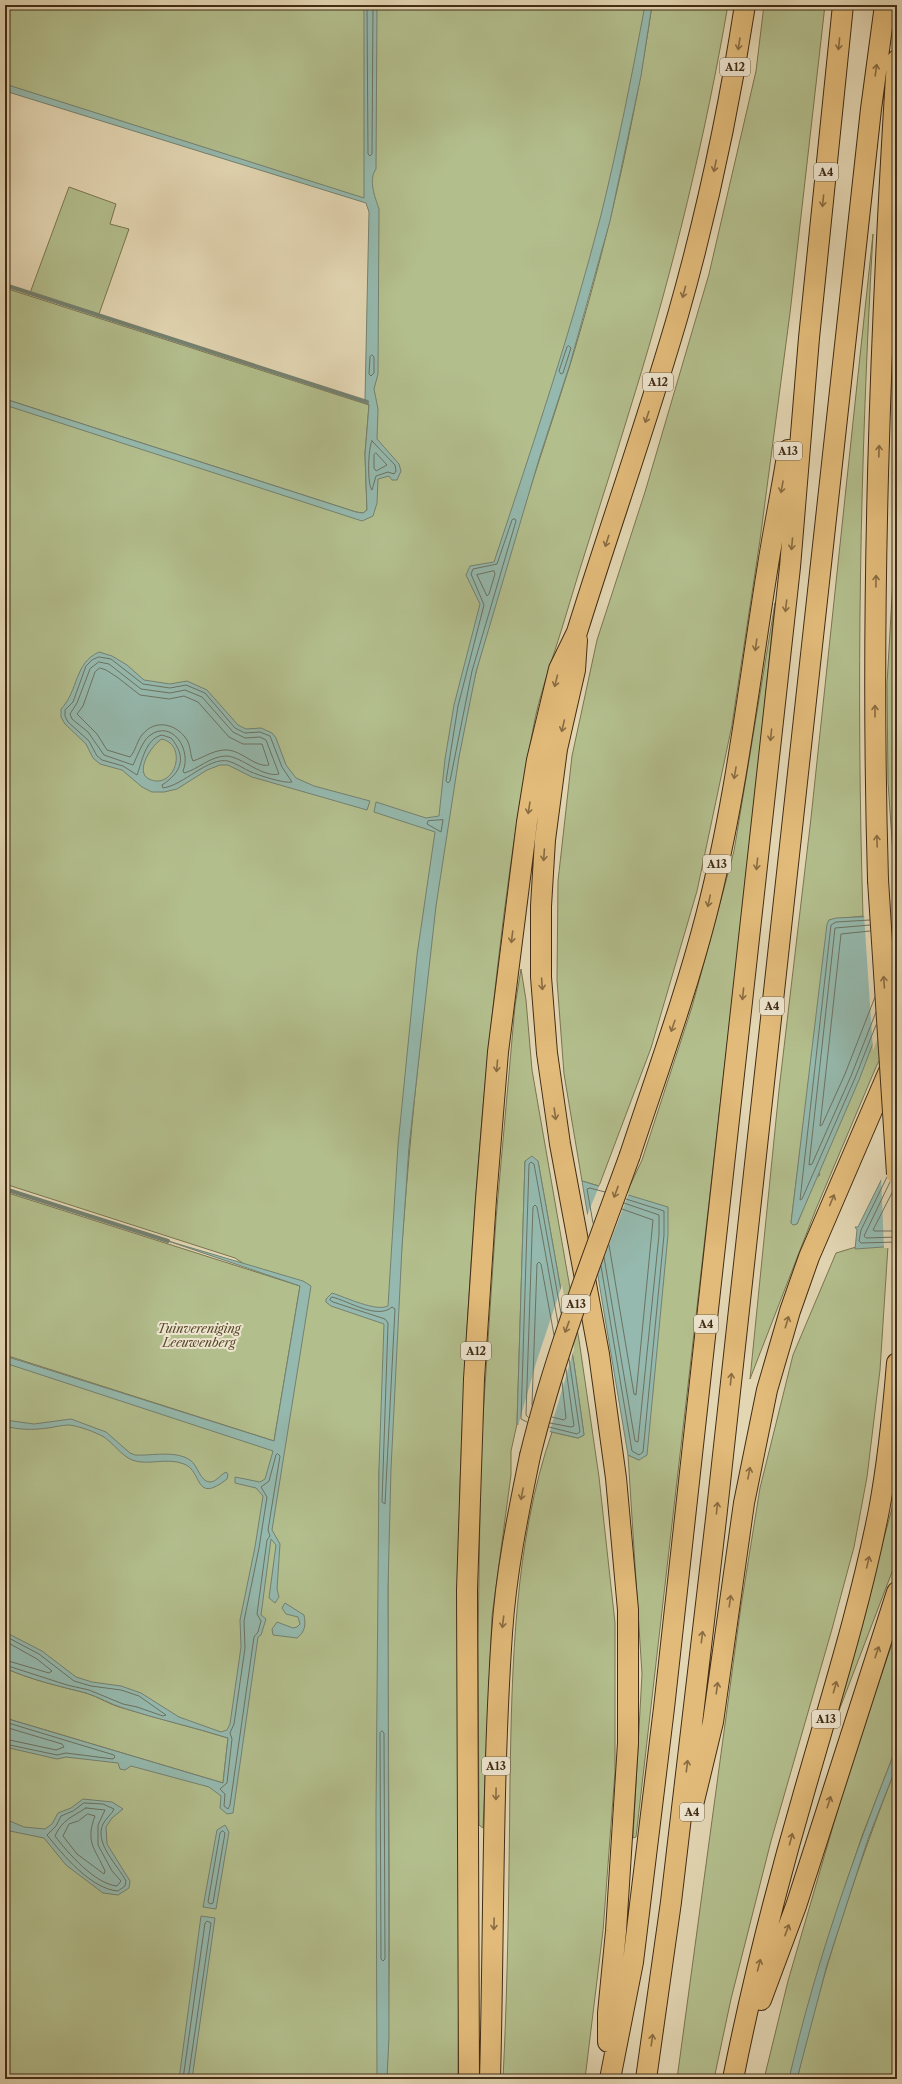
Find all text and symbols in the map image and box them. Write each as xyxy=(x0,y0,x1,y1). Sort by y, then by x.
one-way arrow xyxy=(734,37,742,50)
one-way arrow xyxy=(835,37,843,50)
road number: A12 xyxy=(720,58,750,76)
one-way arrow xyxy=(873,64,880,77)
one-way arrow xyxy=(710,159,718,172)
road number: A4 xyxy=(814,163,838,181)
one-way arrow xyxy=(819,194,826,207)
one-way arrow xyxy=(680,286,687,299)
road number: A12 xyxy=(643,373,673,391)
one-way arrow xyxy=(643,410,650,423)
road number: A13 xyxy=(774,442,802,460)
one-way arrow xyxy=(875,445,883,458)
one-way arrow xyxy=(778,480,786,493)
one-way arrow xyxy=(603,534,610,547)
one-way arrow xyxy=(789,537,796,550)
one-way arrow xyxy=(872,575,880,588)
one-way arrow xyxy=(782,599,790,612)
one-way arrow xyxy=(752,638,760,651)
one-way arrow xyxy=(552,674,560,687)
one-way arrow xyxy=(871,705,879,718)
one-way arrow xyxy=(558,719,566,732)
one-way arrow xyxy=(767,728,775,741)
one-way arrow xyxy=(731,766,739,779)
one-way arrow xyxy=(525,801,533,814)
one-way arrow xyxy=(873,835,881,848)
one-way arrow xyxy=(541,848,548,861)
road number: A13 xyxy=(703,855,731,873)
one-way arrow xyxy=(753,858,761,871)
one-way arrow xyxy=(705,894,713,907)
one-way arrow xyxy=(508,930,515,943)
one-way arrow xyxy=(880,976,887,989)
one-way arrow xyxy=(538,977,545,990)
one-way arrow xyxy=(739,987,746,1000)
road number: A4 xyxy=(760,997,784,1015)
one-way arrow xyxy=(669,1019,677,1031)
one-way arrow xyxy=(494,1059,501,1072)
one-way arrow xyxy=(551,1107,559,1120)
one-way arrow xyxy=(612,1185,620,1197)
one-way arrow xyxy=(829,1194,837,1206)
road number: A13 xyxy=(562,1295,590,1313)
road number: A4 xyxy=(694,1315,718,1333)
one-way arrow xyxy=(784,1315,791,1328)
park label: Tuinvereniging Leeuwenberg xyxy=(157,1321,243,1350)
one-way arrow xyxy=(563,1321,571,1333)
road number: A12 xyxy=(461,1342,491,1360)
one-way arrow xyxy=(728,1373,735,1386)
one-way arrow xyxy=(745,1467,753,1480)
one-way arrow xyxy=(518,1487,526,1500)
one-way arrow xyxy=(714,1502,721,1515)
one-way arrow xyxy=(865,1555,872,1568)
one-way arrow xyxy=(726,1595,734,1608)
one-way arrow xyxy=(500,1615,507,1628)
one-way arrow xyxy=(698,1631,706,1644)
one-way arrow xyxy=(874,1645,881,1658)
one-way arrow xyxy=(832,1681,839,1694)
one-way arrow xyxy=(713,1682,721,1695)
road number: A13 xyxy=(812,1710,840,1728)
road number: A13 xyxy=(482,1757,510,1775)
one-way arrow xyxy=(683,1760,691,1773)
one-way arrow xyxy=(492,1787,500,1800)
one-way arrow xyxy=(826,1796,833,1809)
road number: A4 xyxy=(680,1803,704,1821)
one-way arrow xyxy=(788,1833,795,1846)
one-way arrow xyxy=(490,1917,498,1930)
one-way arrow xyxy=(784,1924,792,1936)
one-way arrow xyxy=(755,1959,763,1972)
one-way arrow xyxy=(648,2034,656,2047)

